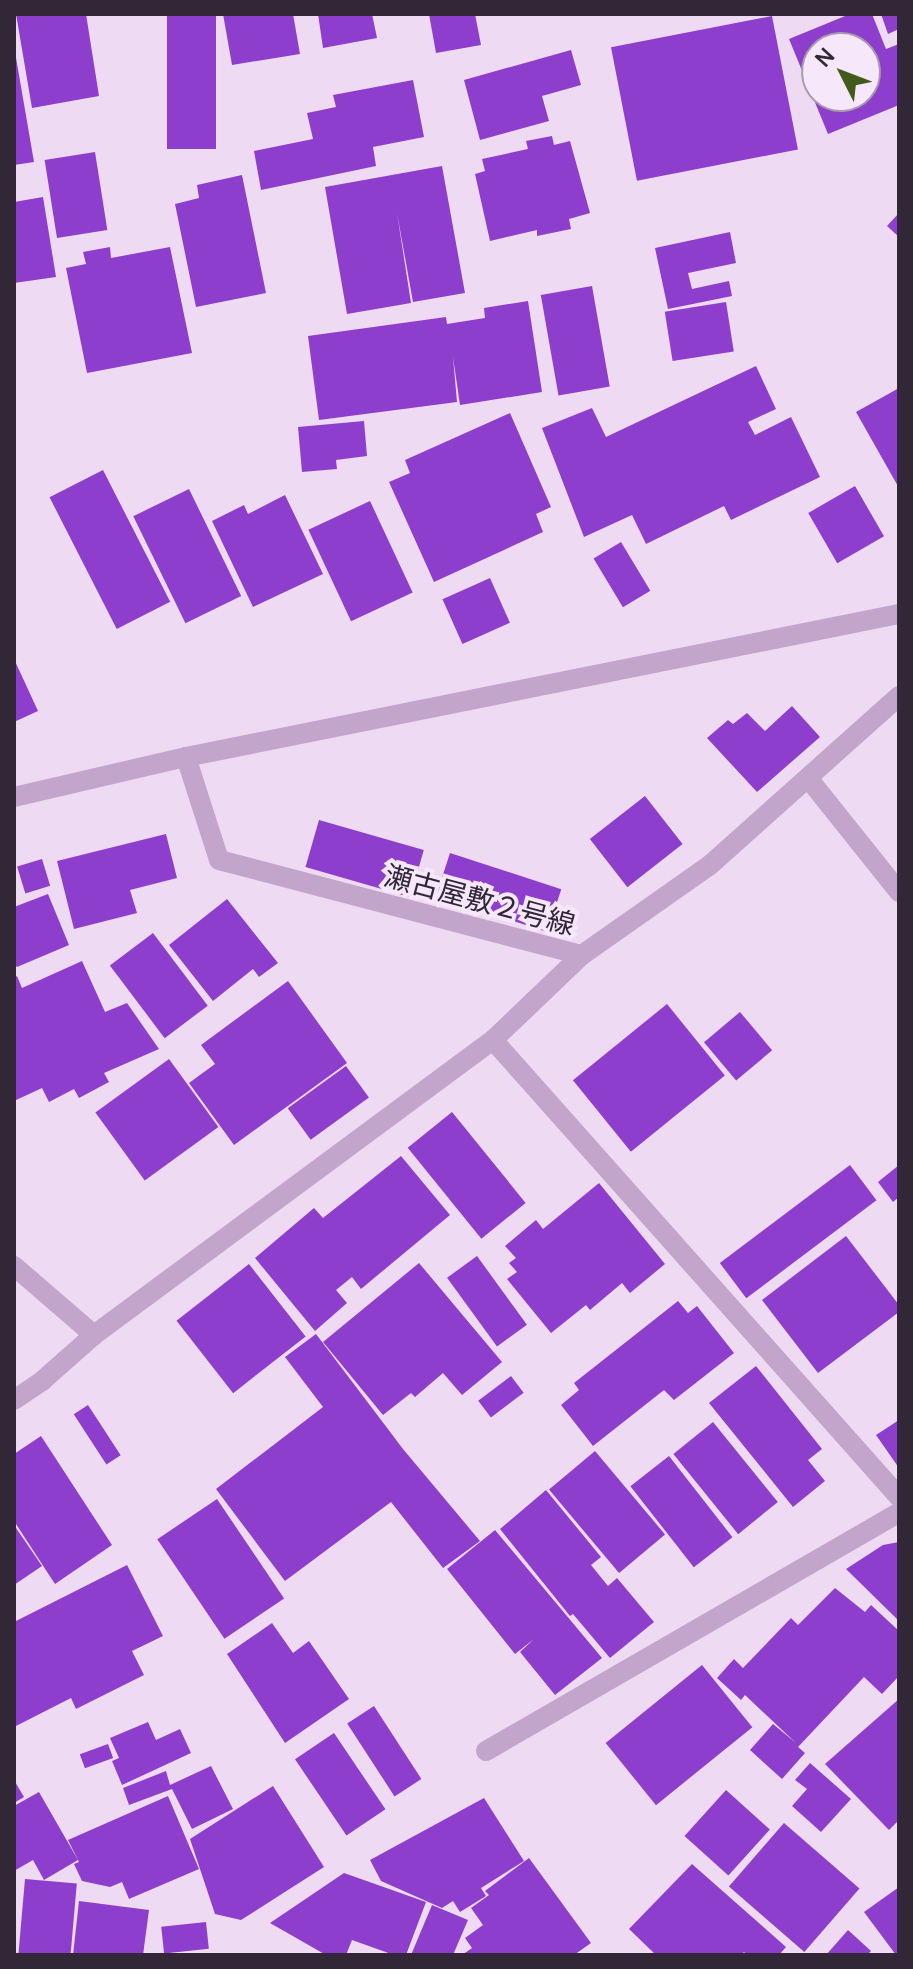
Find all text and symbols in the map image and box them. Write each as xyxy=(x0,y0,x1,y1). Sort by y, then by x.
north arrow xyxy=(801,32,881,112)
text: N xyxy=(808,41,841,73)
street label: 瀬古屋敷２号線 xyxy=(381,857,579,941)

